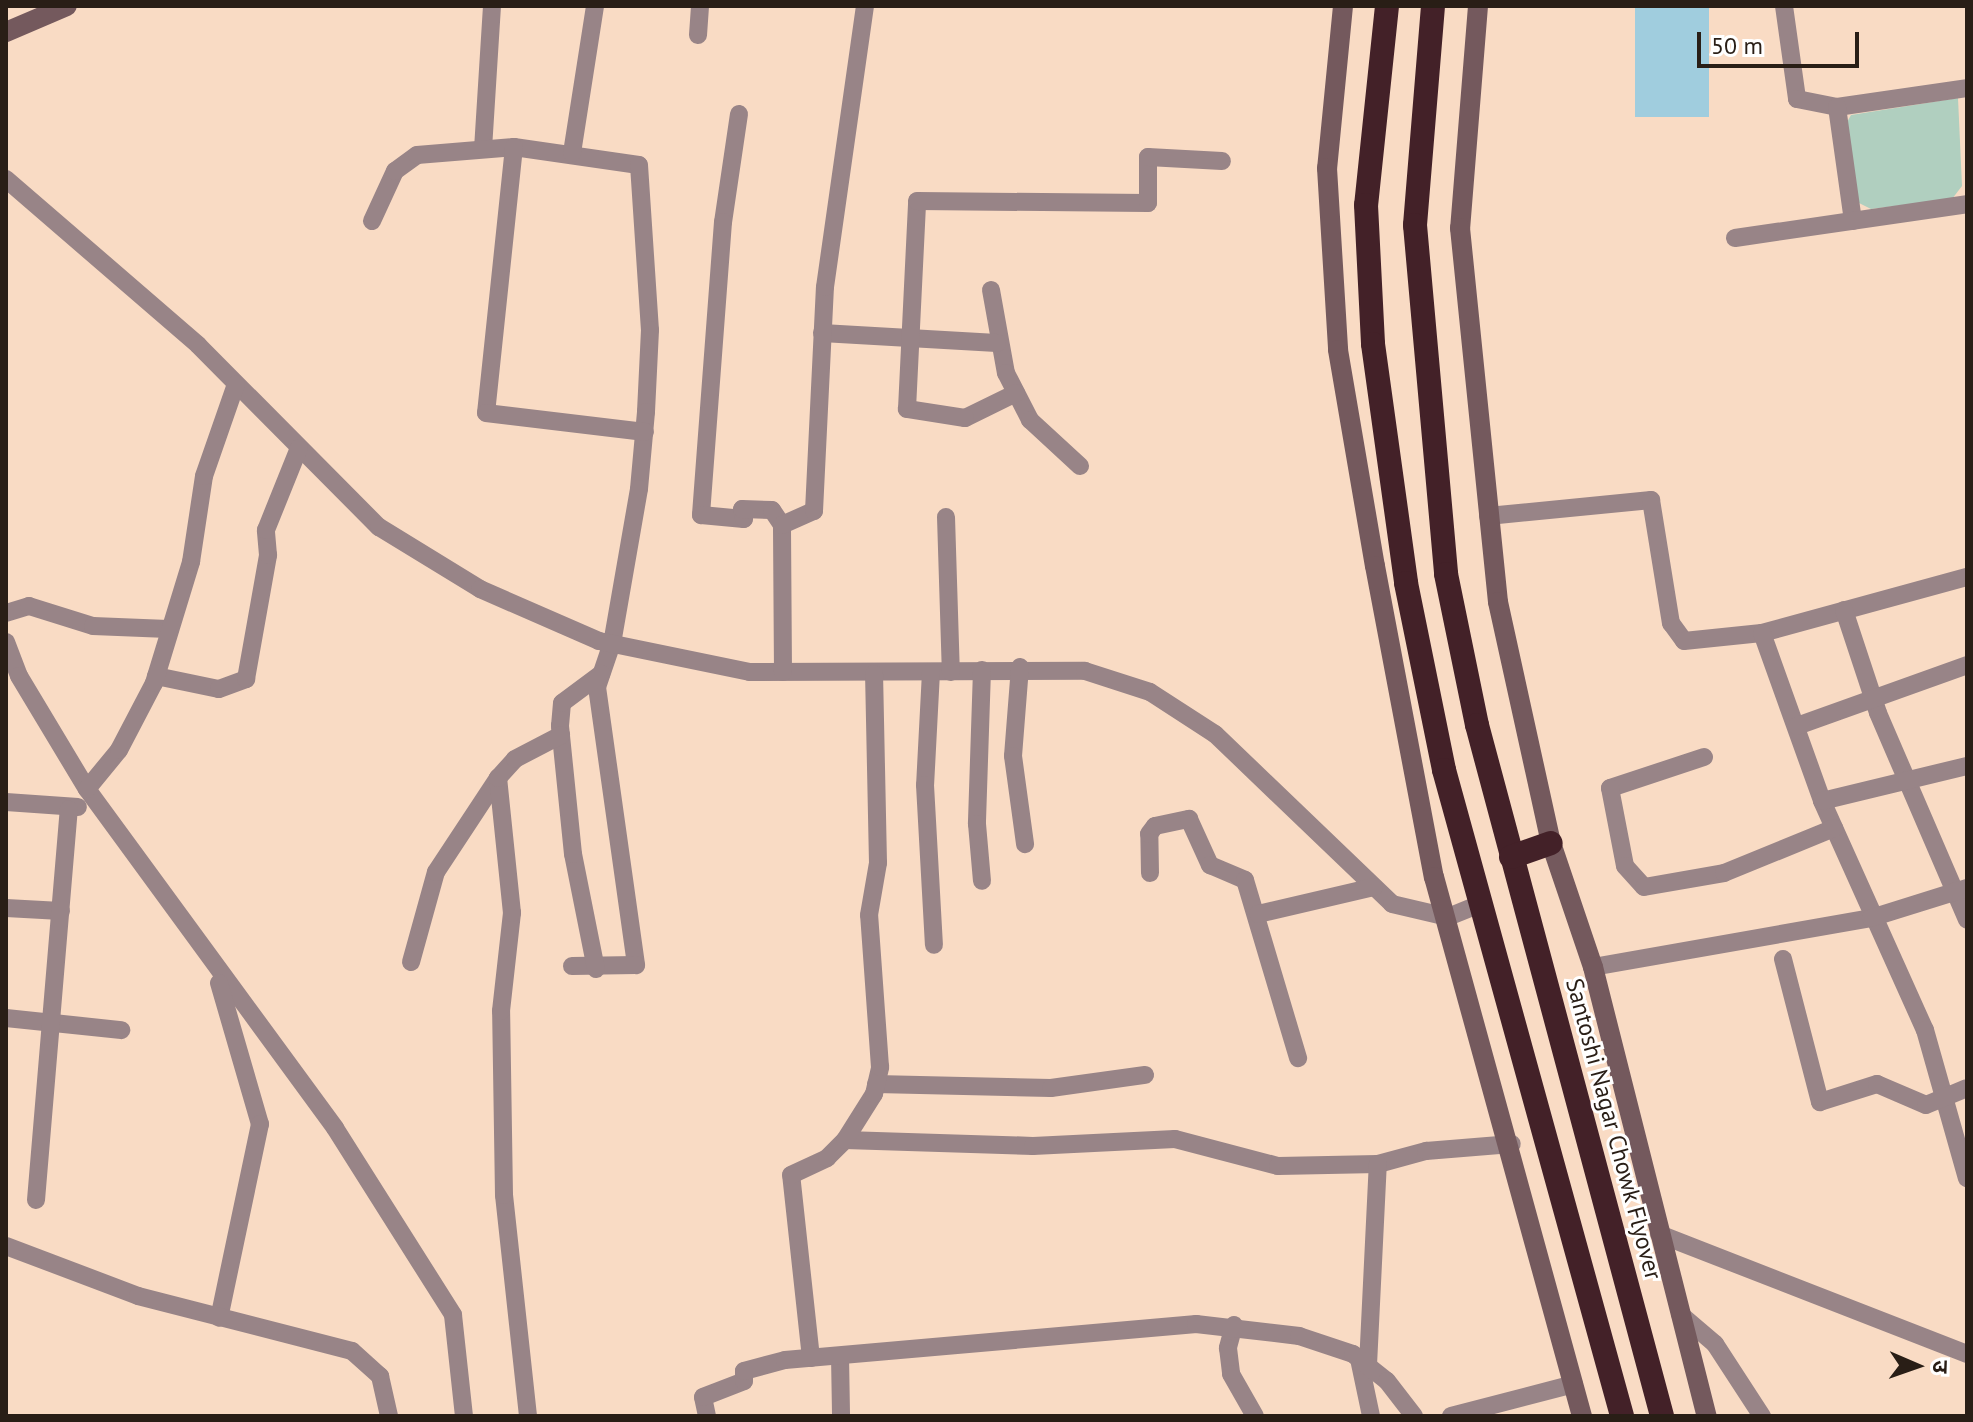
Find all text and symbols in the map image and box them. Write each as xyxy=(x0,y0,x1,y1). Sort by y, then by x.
scale bar xyxy=(1701,16,1863,66)
text: 50 m xyxy=(1711,30,1763,61)
street label: Santoshi Nagar Chowk Flyover xyxy=(1560,975,1668,1283)
north arrow xyxy=(1877,1326,1957,1406)
text: उ xyxy=(1927,1360,1955,1374)

